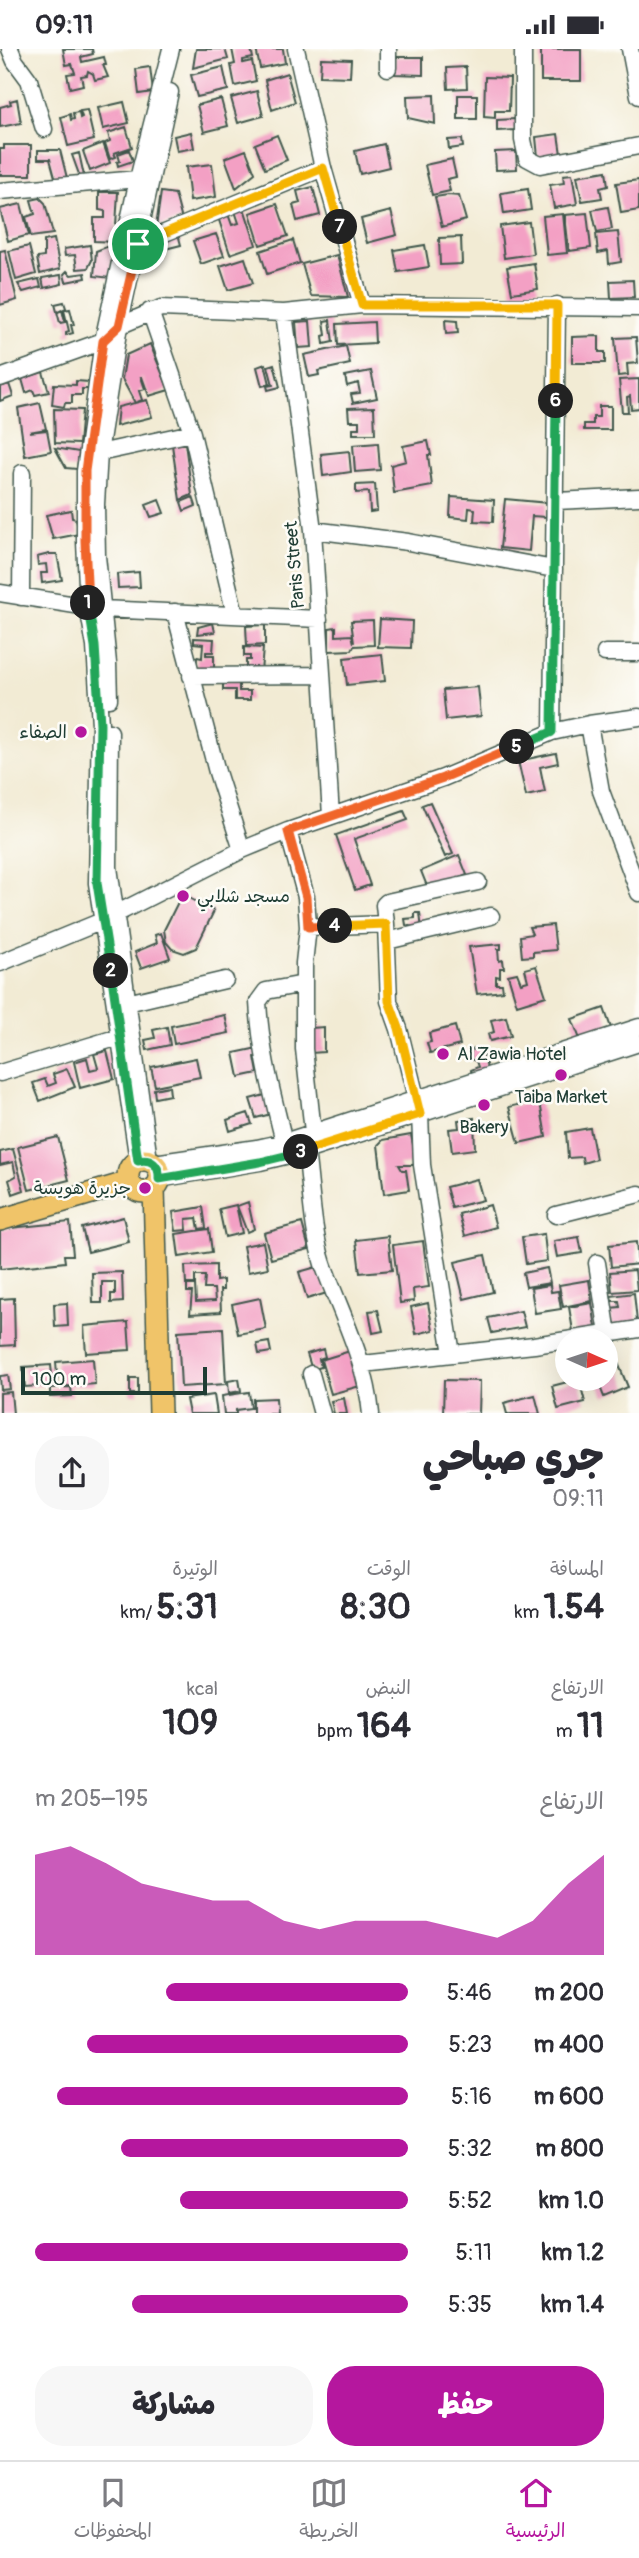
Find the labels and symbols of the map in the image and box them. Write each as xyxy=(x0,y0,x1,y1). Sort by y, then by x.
pin: 7 xyxy=(322,209,358,245)
pin xyxy=(108,214,168,274)
pin: 6 xyxy=(538,383,574,419)
street label: Paris Street xyxy=(280,519,310,610)
pin: 1 xyxy=(70,585,106,621)
place label: الصفاء xyxy=(19,721,67,744)
marker: الصفاء xyxy=(73,724,89,740)
pin: 5 xyxy=(500,729,534,765)
place label: مسجد شلابي xyxy=(197,885,290,912)
marker: مسجد شلابي xyxy=(175,888,191,904)
pin: 4 xyxy=(318,909,352,943)
pin: 2 xyxy=(94,953,128,989)
place label: Al Zawia Hotel xyxy=(457,1043,567,1066)
marker: Al Zawia Hotel xyxy=(435,1046,451,1062)
marker: Taiba Market xyxy=(553,1067,569,1083)
place label: Taiba Market xyxy=(515,1086,608,1109)
marker: Bakery xyxy=(476,1097,492,1113)
place label: Bakery xyxy=(459,1116,509,1139)
pin: 3 xyxy=(284,1135,318,1169)
place label: جزيرة هويسة xyxy=(34,1177,131,1200)
marker: جزيرة هويسة xyxy=(137,1180,153,1196)
north arrow xyxy=(555,1328,618,1391)
scale bar xyxy=(21,1365,206,1396)

